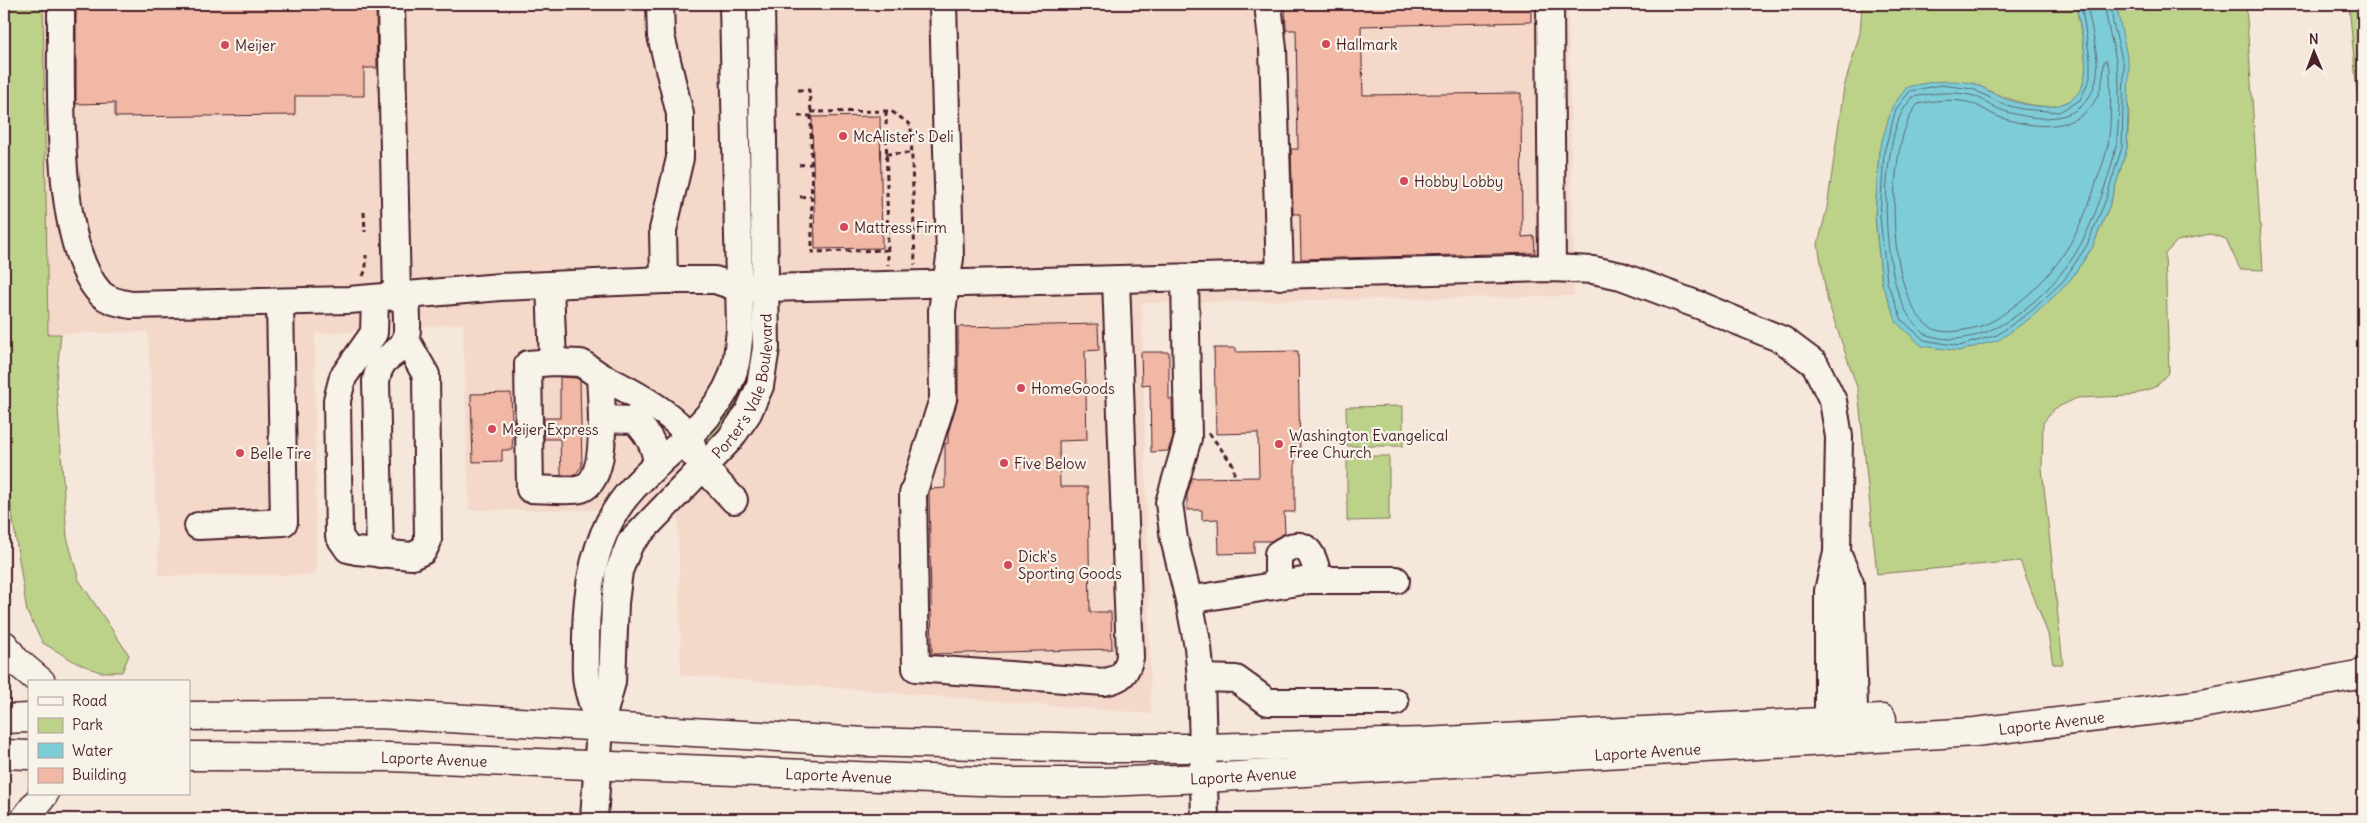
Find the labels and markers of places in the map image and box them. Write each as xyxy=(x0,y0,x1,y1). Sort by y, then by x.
place label: Hallmark xyxy=(1336,35,1398,54)
place label: Meijer xyxy=(235,36,276,55)
marker: Hallmark xyxy=(1320,38,1332,50)
marker: Meijer xyxy=(219,39,231,51)
place label: McAlister's Deli xyxy=(853,127,954,146)
marker: McAlister's Deli xyxy=(837,130,849,142)
place label: Hobby Lobby xyxy=(1414,172,1503,191)
marker: Hobby Lobby xyxy=(1398,175,1410,187)
place label: Mattress Firm xyxy=(854,218,947,237)
marker: Mattress Firm xyxy=(838,221,850,233)
place label: HomeGoods xyxy=(1031,379,1115,398)
marker: HomeGoods xyxy=(1015,382,1027,394)
place label: Meijer Express xyxy=(502,420,599,439)
marker: Meijer Express xyxy=(486,423,498,435)
place label: Washington Evangelical Free Church xyxy=(1289,426,1448,462)
marker: Washington Evangelical Free Church xyxy=(1273,438,1285,450)
place label: Belle Tire xyxy=(250,444,311,463)
marker: Belle Tire xyxy=(234,447,246,459)
place label: Five Below xyxy=(1014,454,1086,473)
marker: Five Below xyxy=(998,457,1010,469)
place label: Dick's Sporting Goods xyxy=(1018,547,1122,583)
marker: Dick's Sporting Goods xyxy=(1002,559,1014,571)

